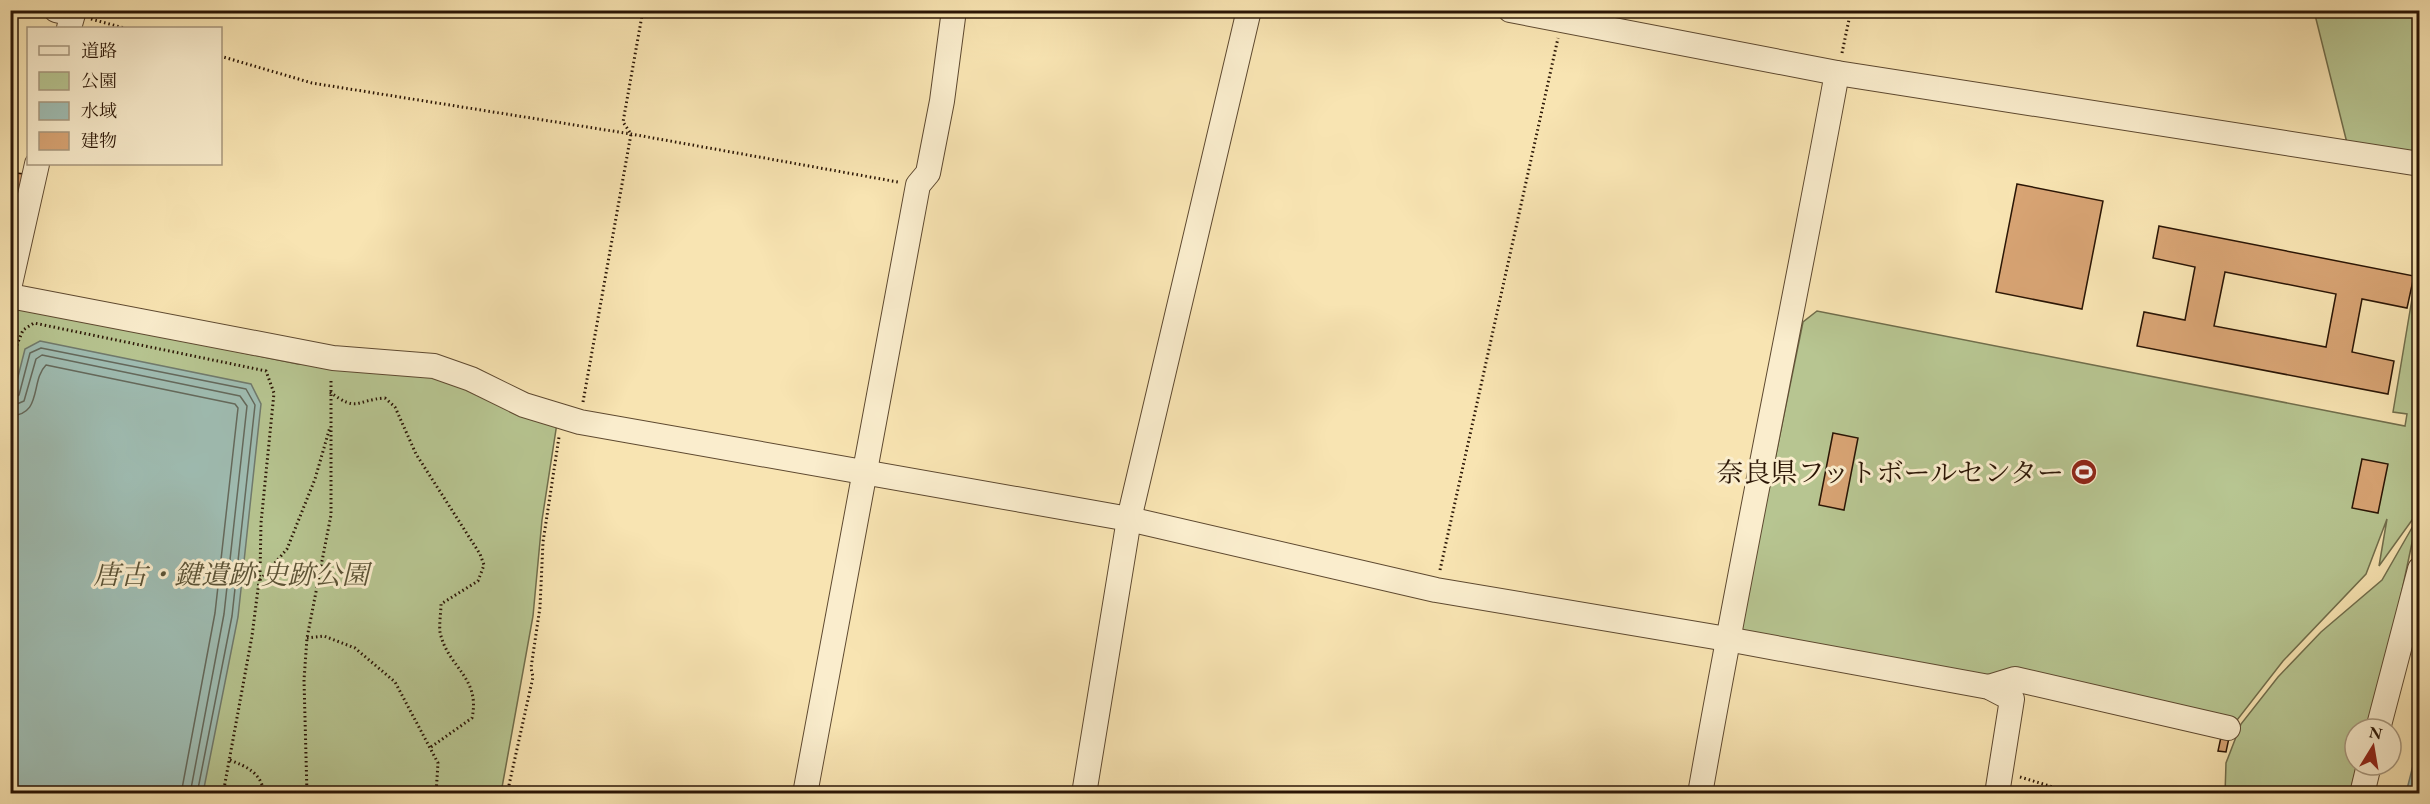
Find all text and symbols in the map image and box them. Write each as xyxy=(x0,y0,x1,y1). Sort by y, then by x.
legend xyxy=(27,27,222,165)
text: 道路 xyxy=(81,39,117,62)
text: 公園 xyxy=(81,69,117,92)
text: 水域 xyxy=(81,99,117,122)
text: 建物 xyxy=(81,129,117,152)
place label: 奈良県フットボールセンター xyxy=(1717,455,2064,490)
sports icon: 奈良県フットボールセンター xyxy=(2069,457,2099,487)
park label: 唐古・鍵遺跡 史跡公園 xyxy=(93,557,373,592)
north arrow xyxy=(2343,717,2403,777)
text: N xyxy=(2367,721,2384,744)

